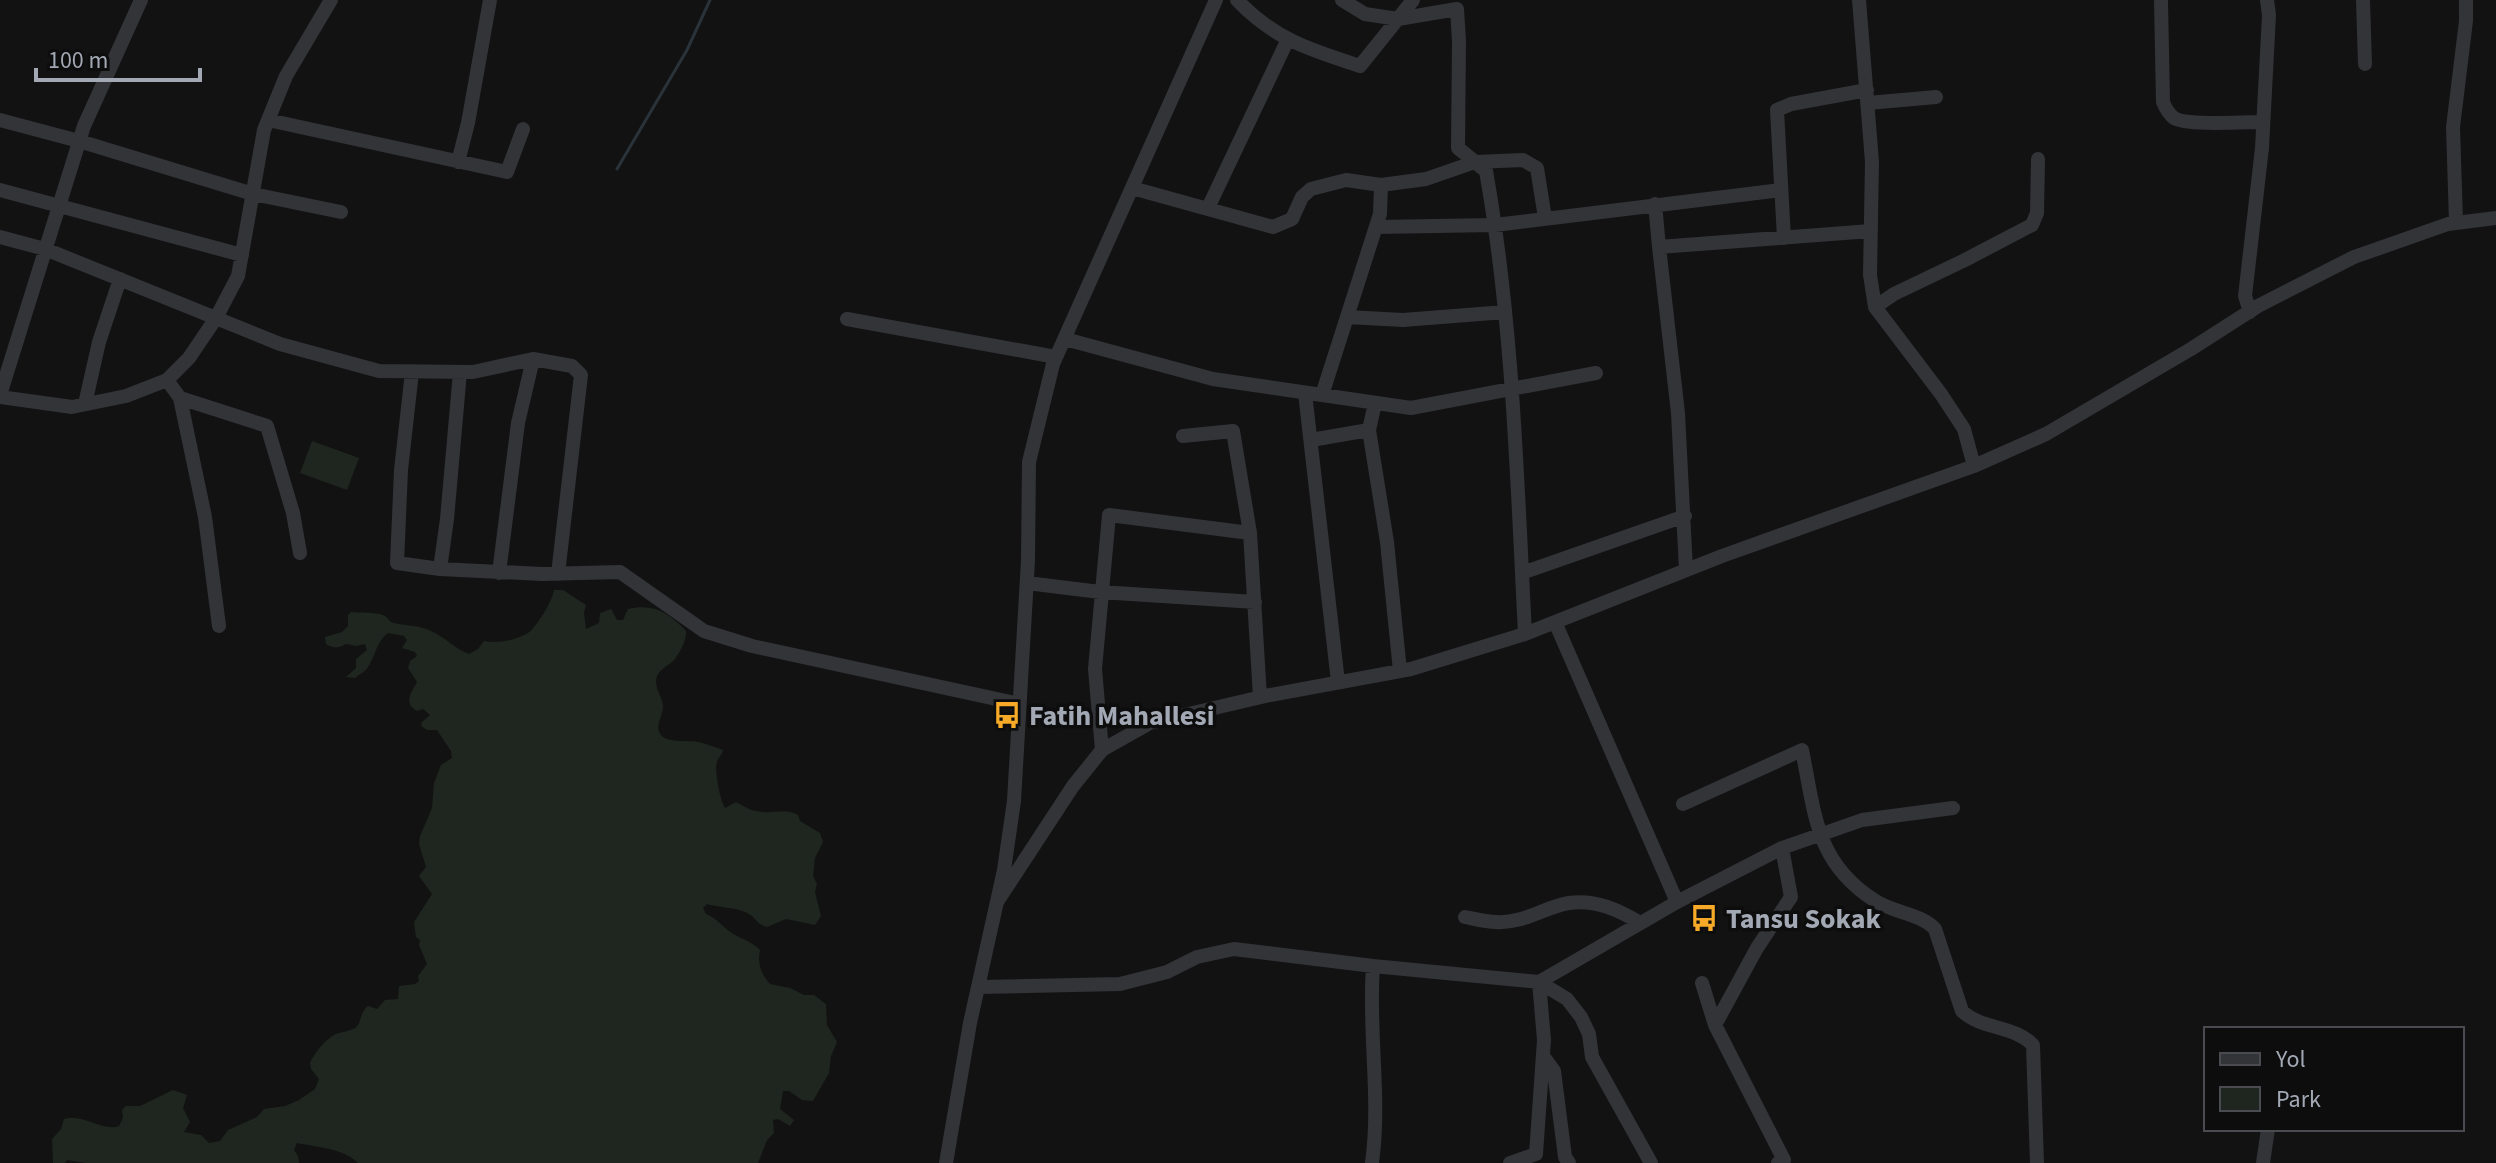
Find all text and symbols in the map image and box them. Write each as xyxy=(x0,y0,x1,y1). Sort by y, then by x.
scale bar xyxy=(36,32,200,82)
text: 100 m xyxy=(48,43,108,78)
place label: Fatih Mahallesi xyxy=(1029,696,1214,736)
bus stop icon: Fatih Mahallesi xyxy=(992,700,1022,730)
place label: Tansu Sokak xyxy=(1726,899,1881,939)
bus stop icon: Tansu Sokak xyxy=(1689,903,1719,933)
legend xyxy=(2204,1027,2464,1131)
text: Yol xyxy=(2275,1042,2306,1077)
text: Park xyxy=(2276,1082,2321,1117)

